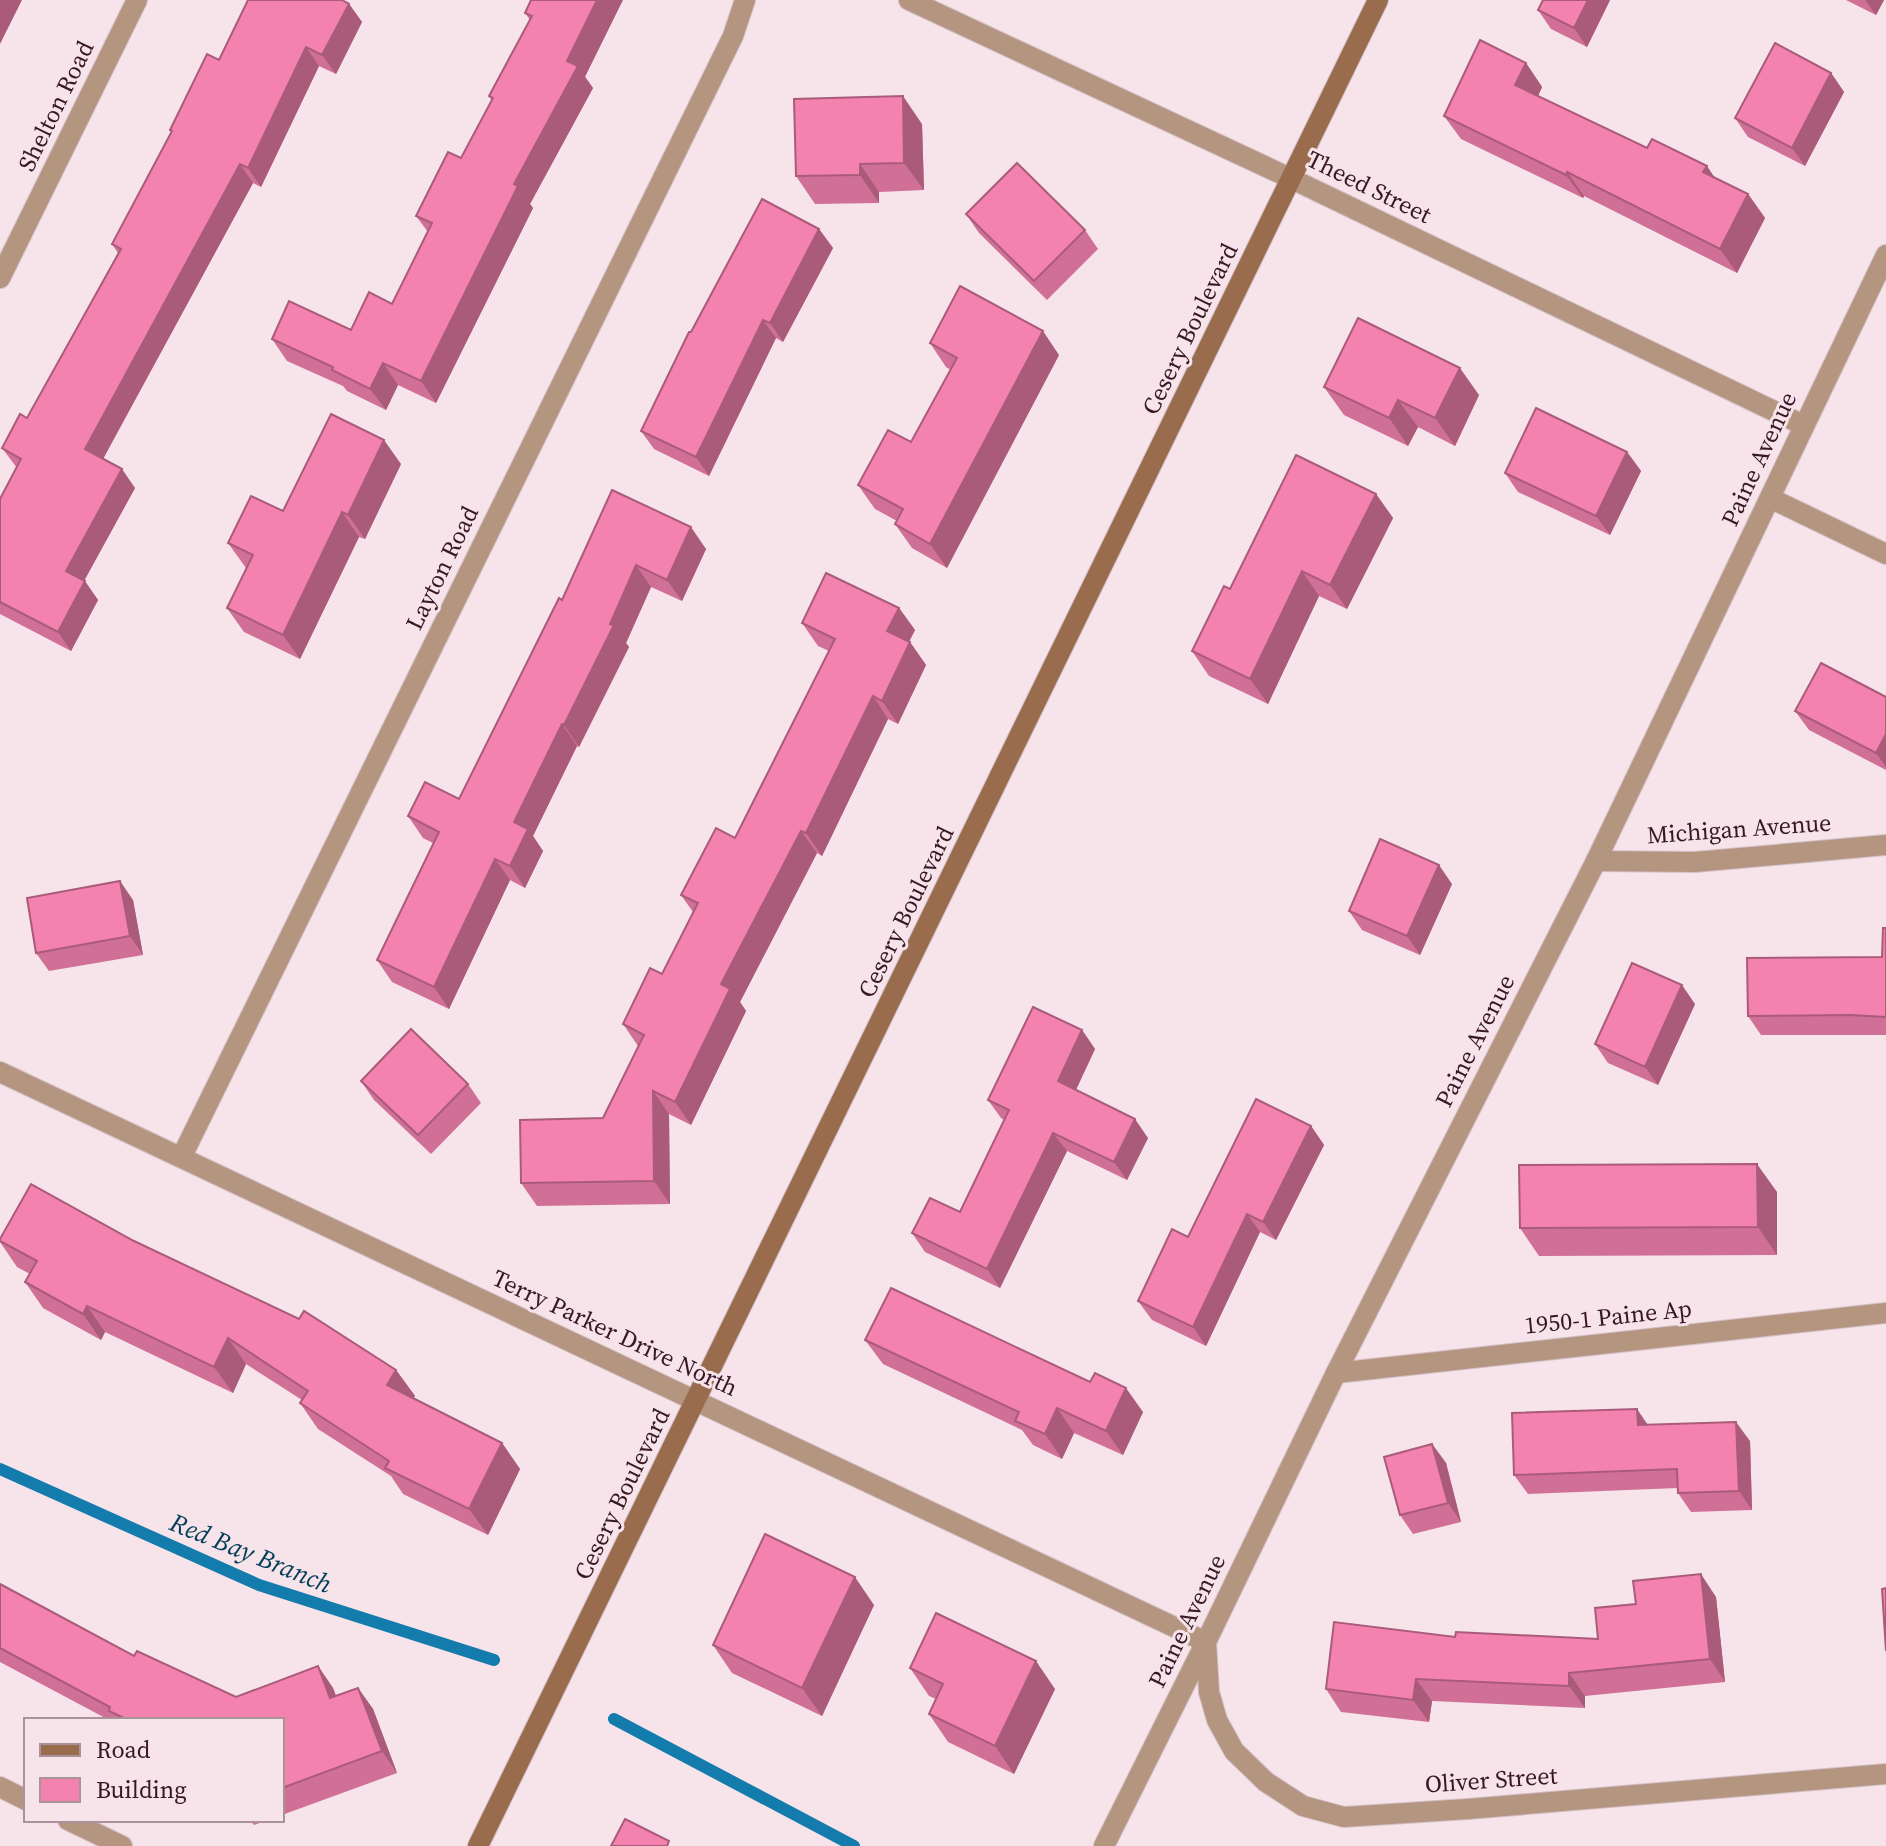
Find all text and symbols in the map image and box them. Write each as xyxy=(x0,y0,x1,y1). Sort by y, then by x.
street label: Shelton Road xyxy=(10,35,101,176)
street label: Theed Street xyxy=(1301,142,1437,231)
street label: Cesery Boulevard xyxy=(1134,237,1246,420)
street label: Paine Avenue xyxy=(1713,386,1804,531)
street label: Layton Road xyxy=(397,500,486,635)
street label: Michigan Avenue xyxy=(1646,806,1832,851)
street label: Cesery Boulevard xyxy=(850,820,962,1003)
street label: Paine Avenue xyxy=(1427,969,1522,1113)
street label: Terry Parker Drive North xyxy=(487,1261,743,1404)
street label: 1950-1 Paine Ap xyxy=(1523,1291,1693,1342)
street label: Cesery Boulevard xyxy=(566,1402,678,1585)
water label: Red Bay Branch xyxy=(164,1504,337,1602)
street label: Paine Avenue xyxy=(1140,1549,1233,1693)
legend xyxy=(24,1718,284,1822)
text: Road xyxy=(96,1733,151,1766)
street label: Oliver Street xyxy=(1424,1758,1558,1801)
text: Building xyxy=(96,1773,187,1806)

